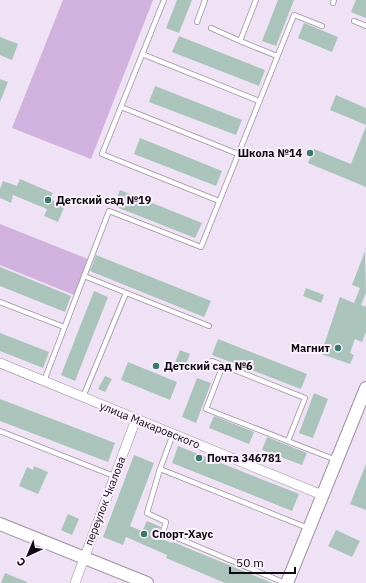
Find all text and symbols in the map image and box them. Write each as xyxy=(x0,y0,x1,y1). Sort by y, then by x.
place label: Школа №14 xyxy=(238,146,302,160)
marker: Школа №14 xyxy=(305,148,315,158)
place label: Детский сад №19 xyxy=(56,193,152,207)
marker: Детский сад №19 xyxy=(43,195,53,205)
place label: Магнит xyxy=(291,341,331,355)
marker: Магнит xyxy=(333,343,343,353)
place label: Детский сад №6 xyxy=(164,359,253,373)
marker: Детский сад №6 xyxy=(151,361,161,371)
street label: улица Макаровского xyxy=(98,399,202,451)
place label: Почта 346781 xyxy=(207,451,282,465)
marker: Почта 346781 xyxy=(194,453,204,463)
street label: переулок Чкалова xyxy=(82,454,128,548)
place label: Спорт-Хаус xyxy=(152,527,213,541)
marker: Спорт-Хаус xyxy=(139,529,149,539)
north arrow xyxy=(8,535,48,575)
scale bar xyxy=(230,549,295,575)
text: С xyxy=(14,555,28,570)
text: 50 m xyxy=(236,555,264,570)

